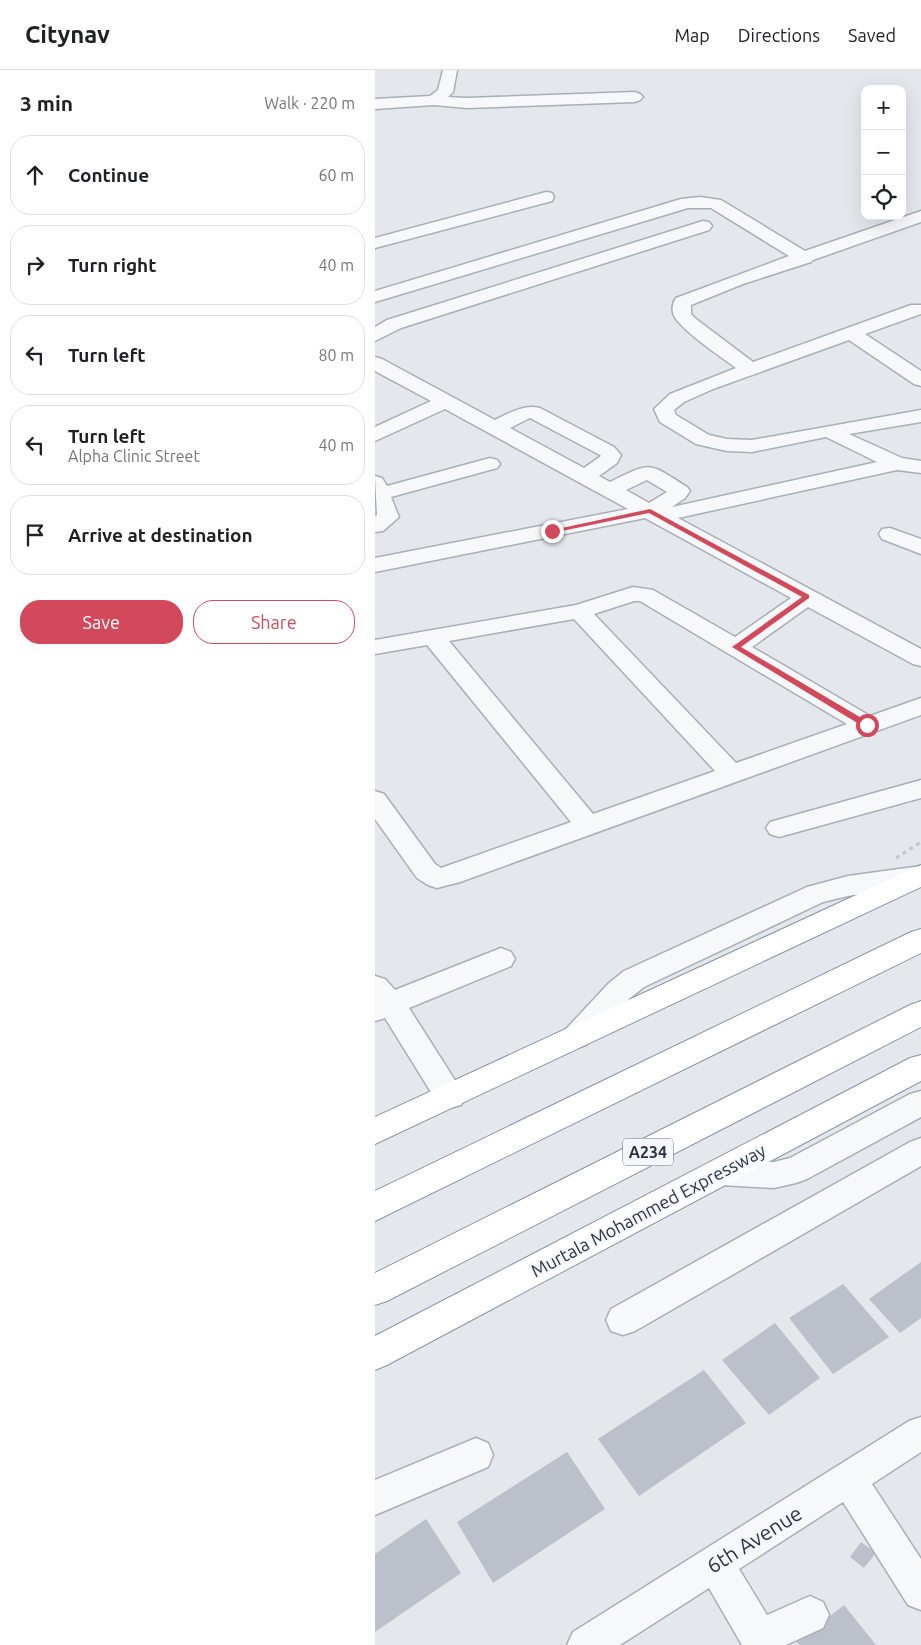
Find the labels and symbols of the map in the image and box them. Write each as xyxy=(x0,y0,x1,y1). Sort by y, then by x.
route end xyxy=(541,520,564,543)
route start xyxy=(856,714,879,737)
road number: A234 xyxy=(623,1138,673,1166)
street label: Murtala Mohammed Expressway xyxy=(527,1139,769,1280)
street label: 6th Avenue xyxy=(702,1500,806,1578)

